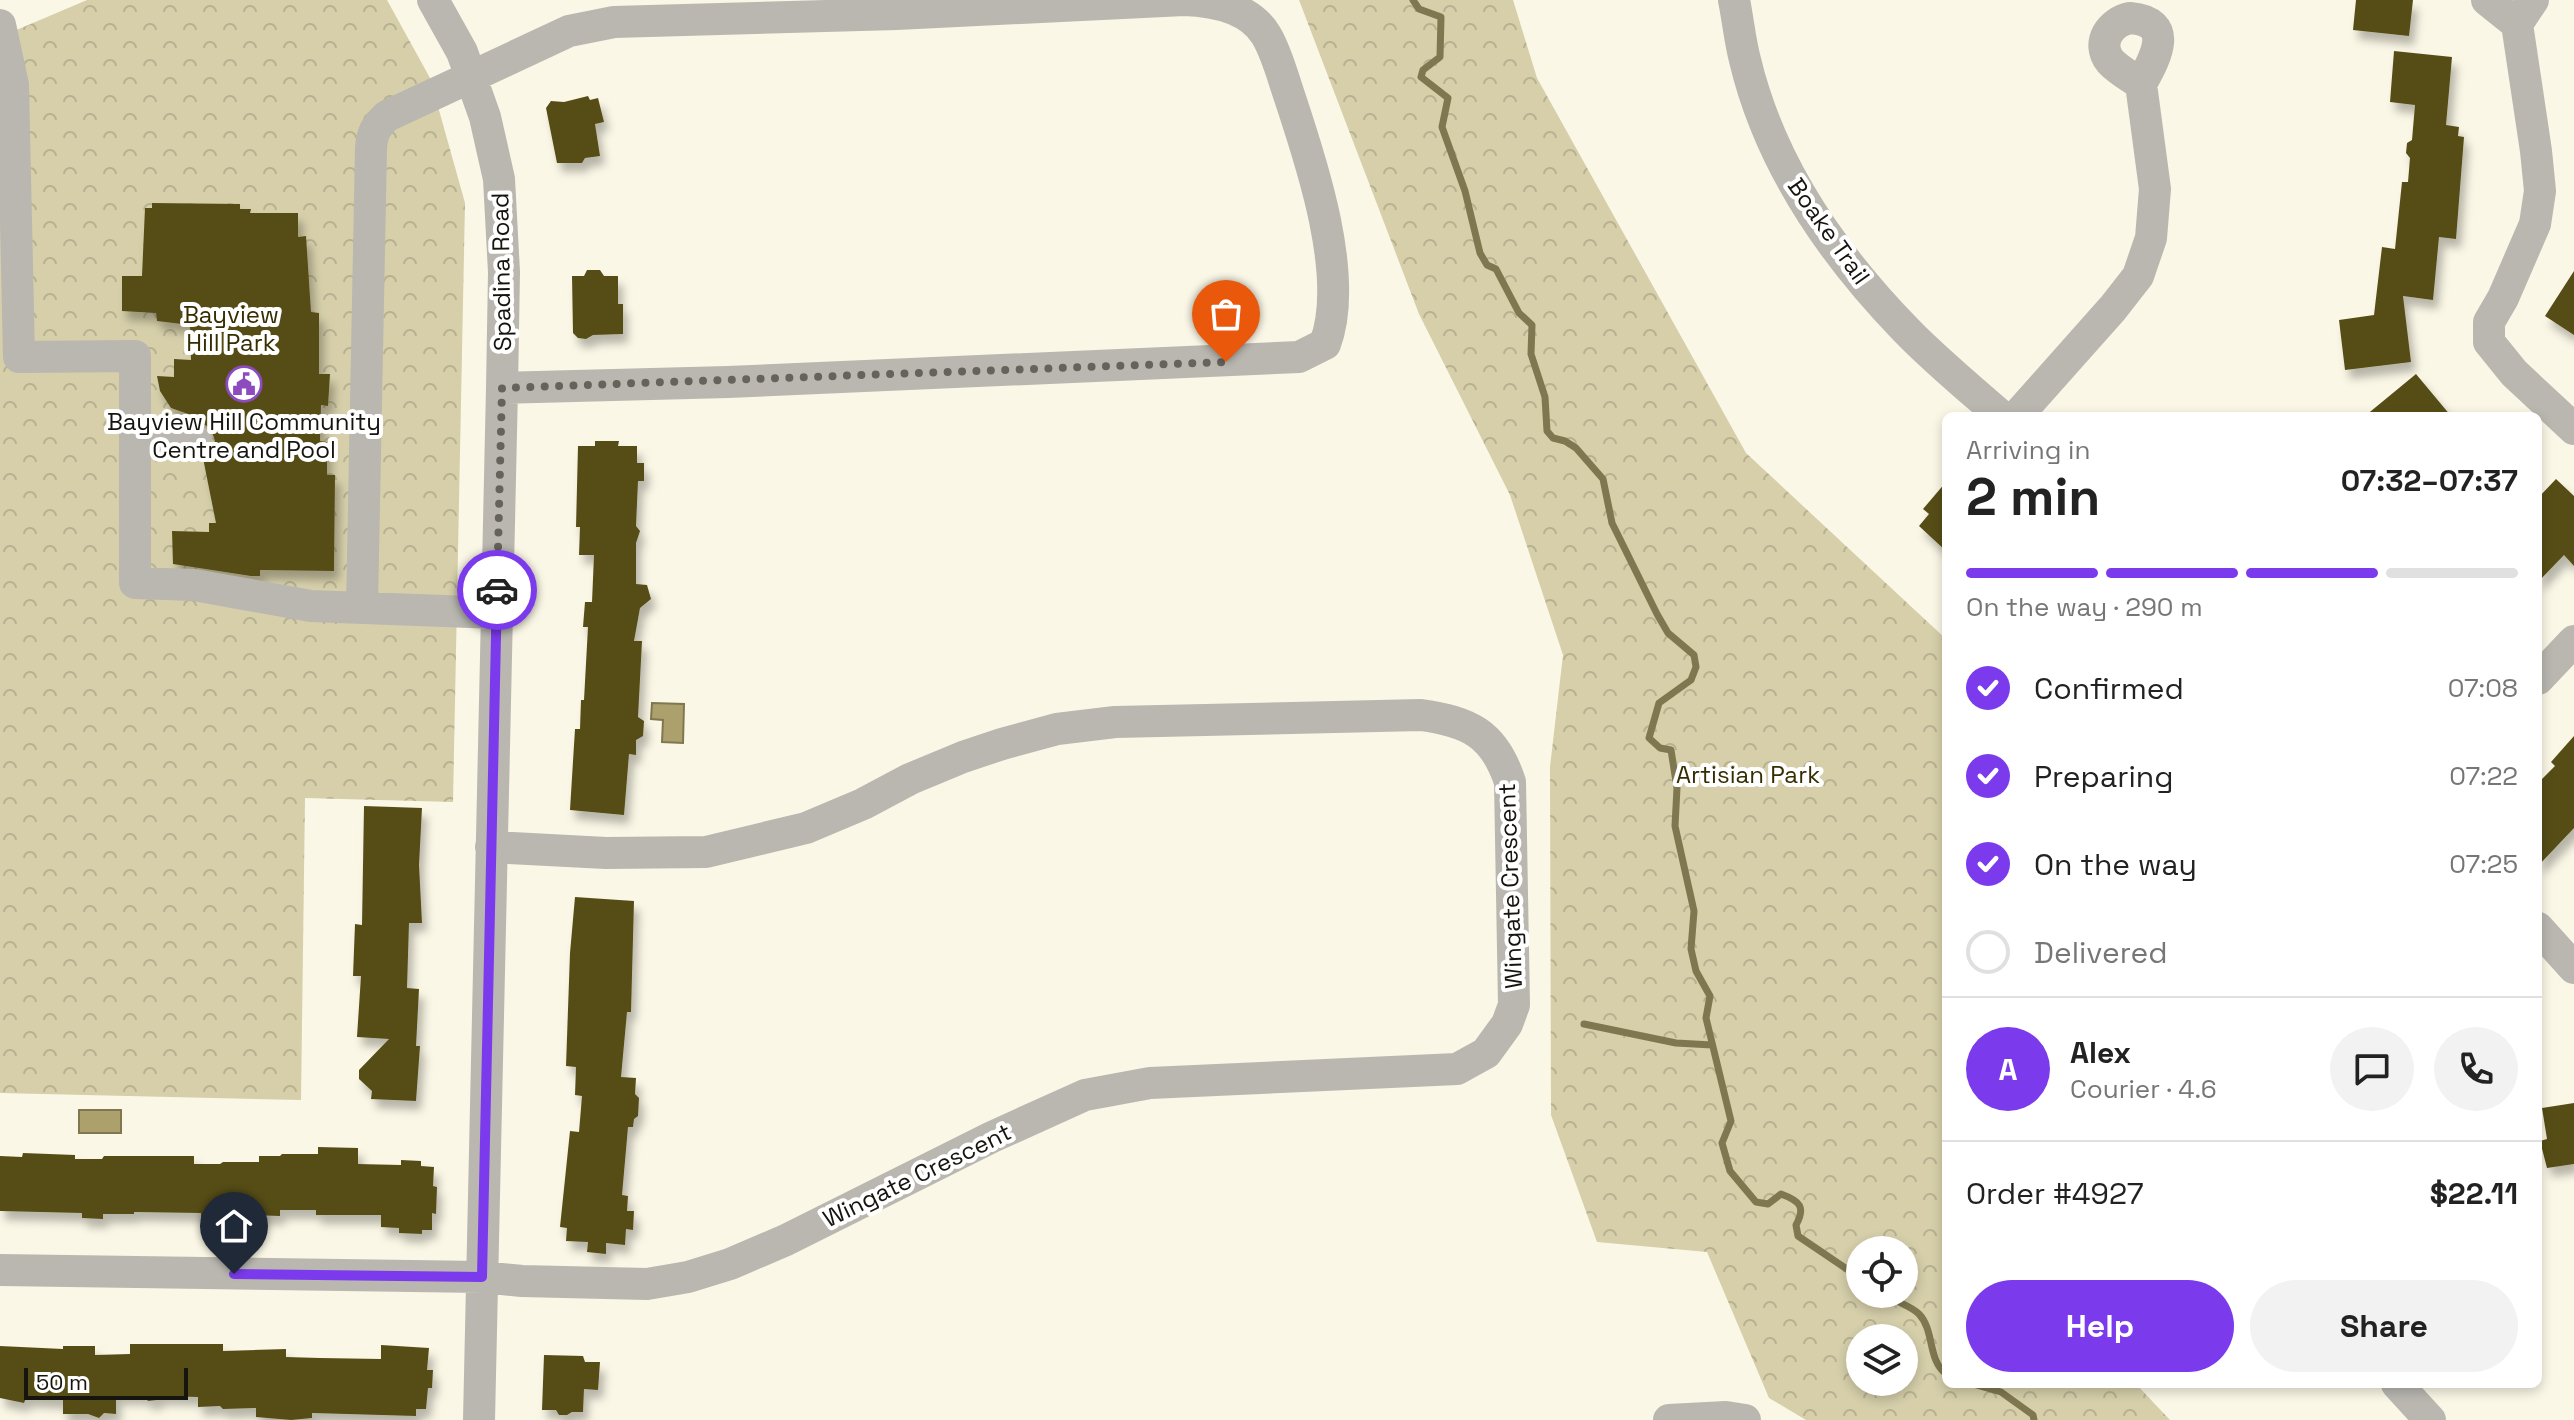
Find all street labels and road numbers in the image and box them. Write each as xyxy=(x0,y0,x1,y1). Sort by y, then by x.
street label: Boake Trail xyxy=(1781,172,1877,290)
street label: Spadina Road xyxy=(484,192,518,352)
street label: Wingate Crescent xyxy=(1491,783,1529,989)
street label: Wingate Crescent xyxy=(818,1116,1016,1234)

